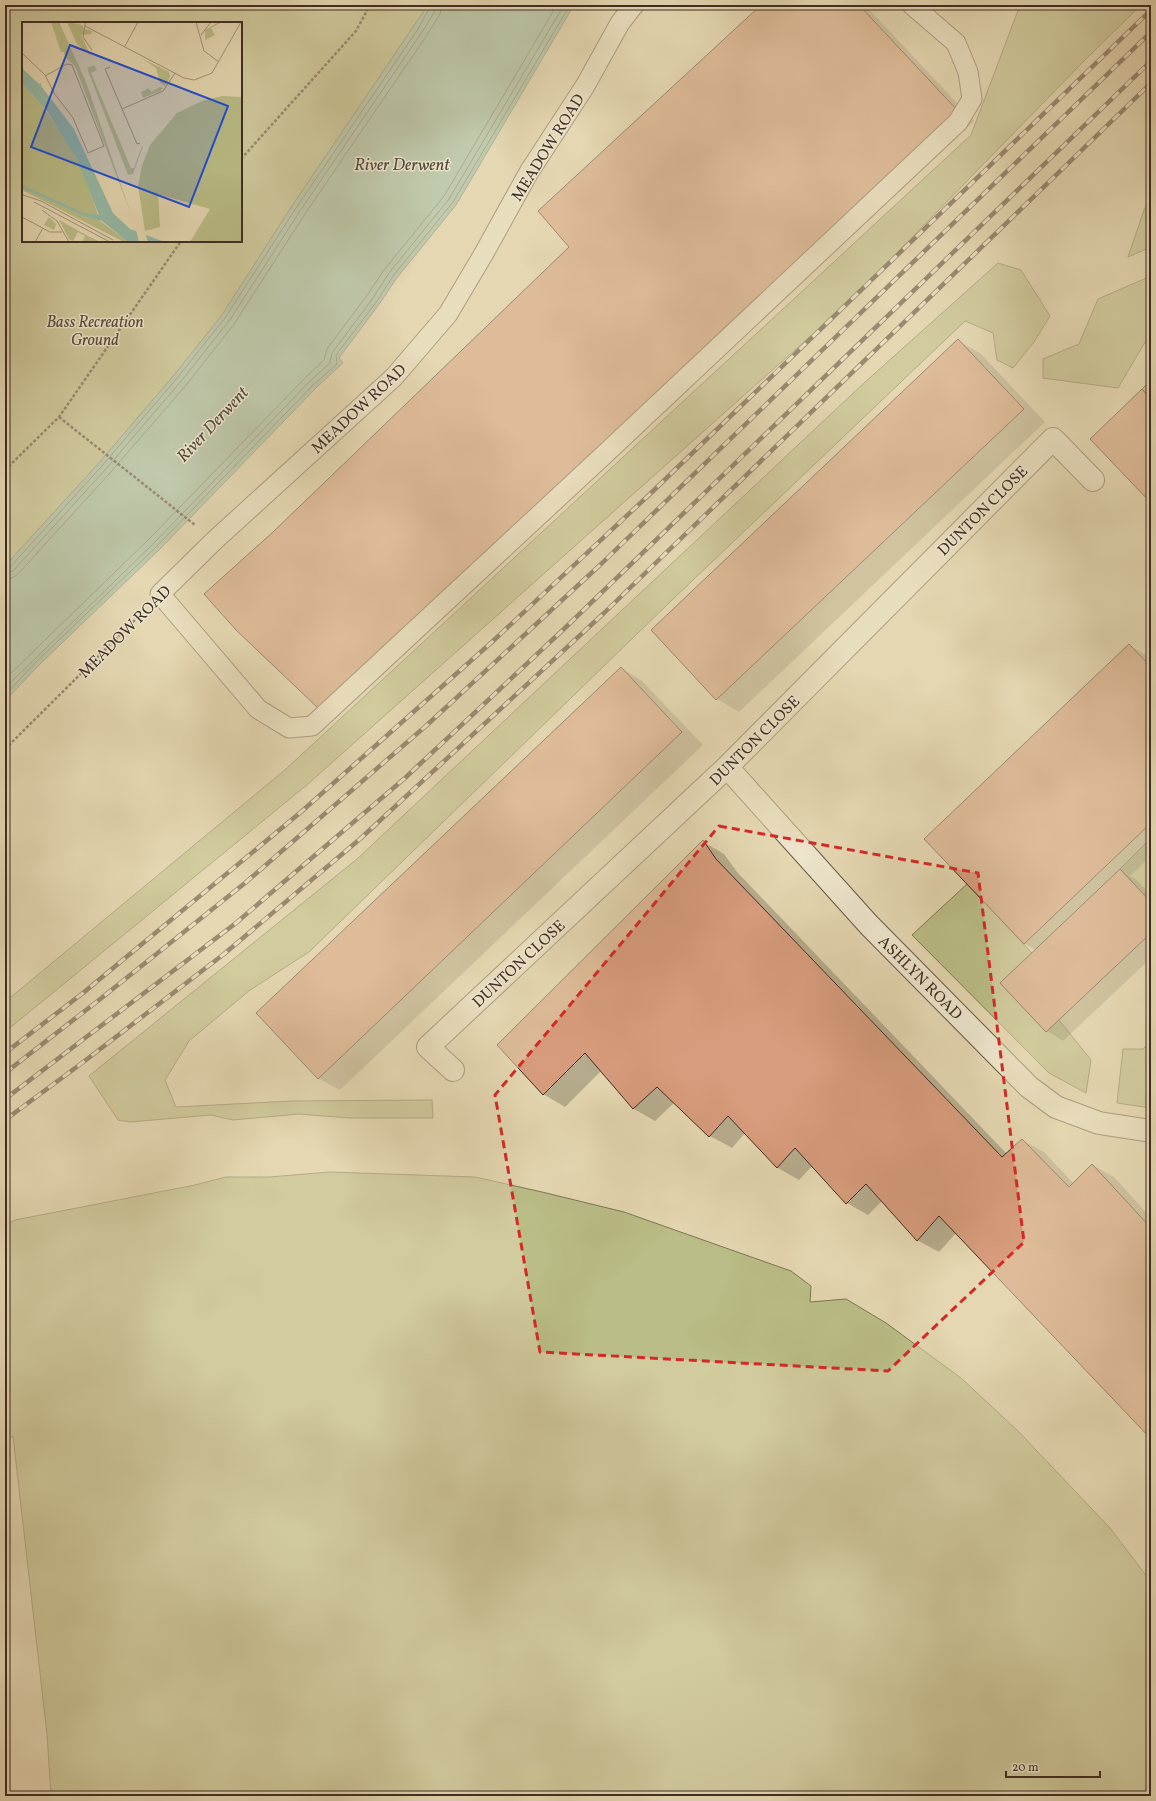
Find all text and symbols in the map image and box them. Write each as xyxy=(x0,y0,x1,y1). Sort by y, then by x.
inset map xyxy=(22,22,242,242)
street label: MEADOW ROAD xyxy=(507,90,591,206)
water label: River Derwent xyxy=(354,154,450,177)
park label: Bass Recreation Ground xyxy=(46,312,144,352)
street label: MEADOW ROAD xyxy=(307,359,412,459)
water label: River Derwent xyxy=(172,382,254,468)
street label: DUNTON CLOSE xyxy=(933,461,1034,562)
street label: MEADOW ROAD xyxy=(74,581,177,684)
street label: DUNTON CLOSE xyxy=(705,691,806,792)
street label: DUNTON CLOSE xyxy=(468,916,571,1013)
street label: ASHLYN ROAD xyxy=(873,931,967,1026)
scale bar xyxy=(1006,1753,1100,1779)
text: 20 m xyxy=(1012,1760,1039,1776)

